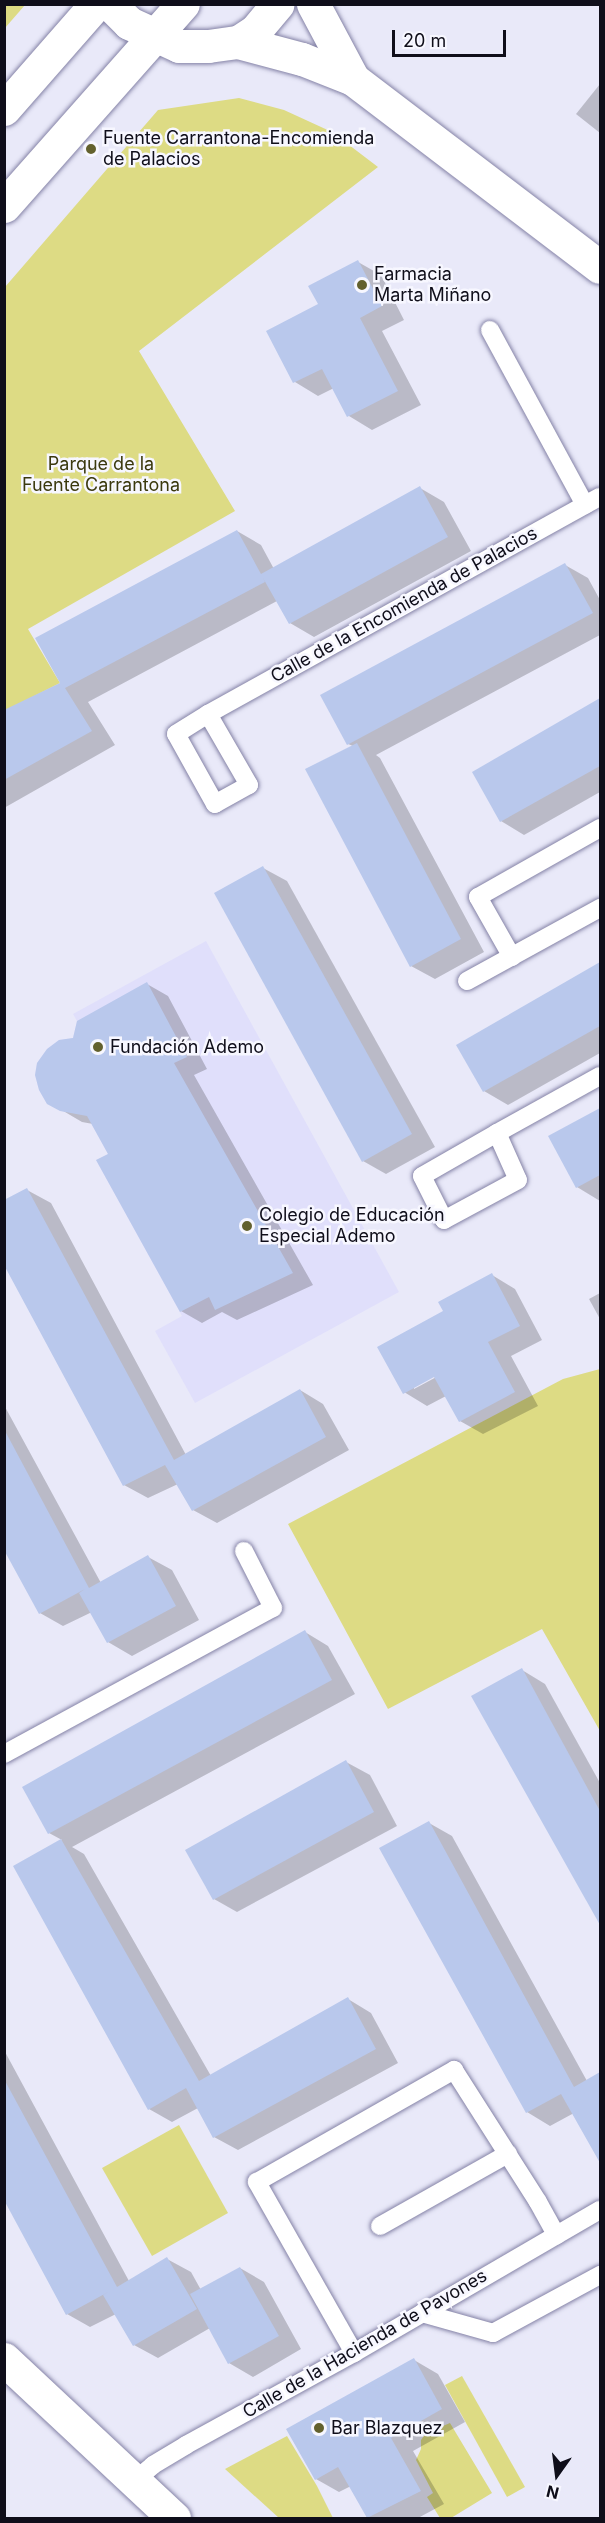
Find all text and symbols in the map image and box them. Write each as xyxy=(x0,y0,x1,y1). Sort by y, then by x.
scale bar xyxy=(395,18,509,56)
text: 20 m xyxy=(403,30,446,51)
place label: Fuente Carrantona-Encomienda de Palacios xyxy=(103,128,374,170)
marker: Fuente Carrantona-Encomienda de Palacios xyxy=(84,142,98,156)
place label: Farmacia Marta Miñano xyxy=(374,264,491,306)
marker: Farmacia Marta Miñano xyxy=(355,278,369,292)
park label: Parque de la Fuente Carrantona xyxy=(22,454,180,496)
street label: Calle de la Encomienda de Palacios xyxy=(267,523,541,687)
place label: Fundación Ademo xyxy=(110,1036,264,1058)
marker: Fundación Ademo xyxy=(91,1040,105,1054)
place label: Colegio de Educación Especial Ademo xyxy=(259,1205,445,1248)
marker: Colegio de Educación Especial Ademo xyxy=(240,1219,254,1233)
street label: Calle de la Hacienda de Pavones xyxy=(239,2265,491,2423)
place label: Bar Blazquez xyxy=(331,2417,442,2439)
marker: Bar Blazquez xyxy=(312,2421,326,2435)
north arrow xyxy=(527,2445,587,2505)
text: N xyxy=(544,2481,561,2504)

